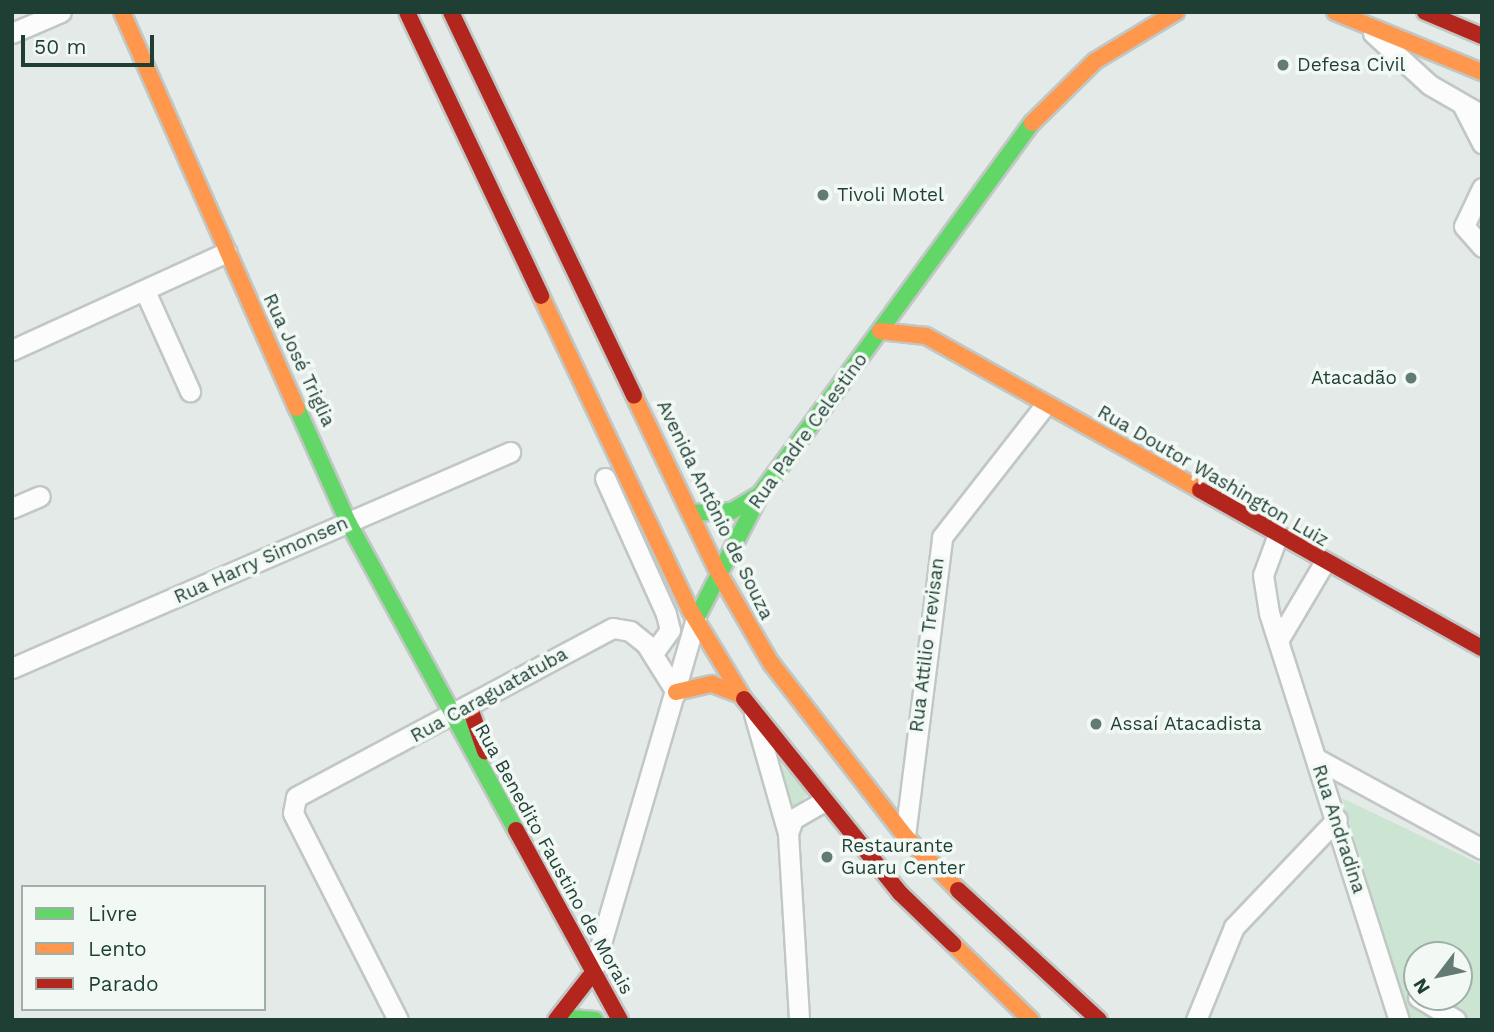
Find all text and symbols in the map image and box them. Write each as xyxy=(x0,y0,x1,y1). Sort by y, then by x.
scale bar xyxy=(24,21,158,65)
text: 50 m xyxy=(34,34,86,59)
place label: Defesa Civil xyxy=(1297,54,1406,76)
marker: Defesa Civil xyxy=(1275,57,1291,73)
place label: Tivoli Motel xyxy=(837,184,944,206)
marker: Tivoli Motel xyxy=(815,187,831,203)
street label: Rua José Triglia xyxy=(258,289,340,431)
street label: Rua Padre Celestino xyxy=(744,348,872,514)
place label: Atacadão xyxy=(1311,367,1397,389)
marker: Atacadão xyxy=(1403,370,1419,386)
street label: Avenida Antônio de Souza xyxy=(652,396,778,624)
street label: Rua Doutor Washington Luiz xyxy=(1093,400,1333,552)
street label: Rua Harry Simonsen xyxy=(170,511,352,609)
street label: Rua Attilio Trevisan xyxy=(905,556,949,734)
street label: Rua Caraguatatuba xyxy=(406,642,572,748)
place label: Assaí Atacadista xyxy=(1110,713,1262,735)
marker: Assaí Atacadista xyxy=(1088,716,1104,732)
street label: Rua Benedito Faustino de Morais xyxy=(470,720,638,998)
street label: Rua Andradina xyxy=(1307,761,1371,897)
place label: Restaurante Guaru Center xyxy=(841,835,965,879)
marker: Restaurante Guaru Center xyxy=(819,849,835,865)
legend xyxy=(21,885,266,1011)
text: Livre xyxy=(88,901,137,926)
text: Lento xyxy=(88,936,147,961)
north arrow xyxy=(1403,941,1473,1011)
text: Parado xyxy=(88,971,159,996)
text: N xyxy=(1408,974,1435,998)

